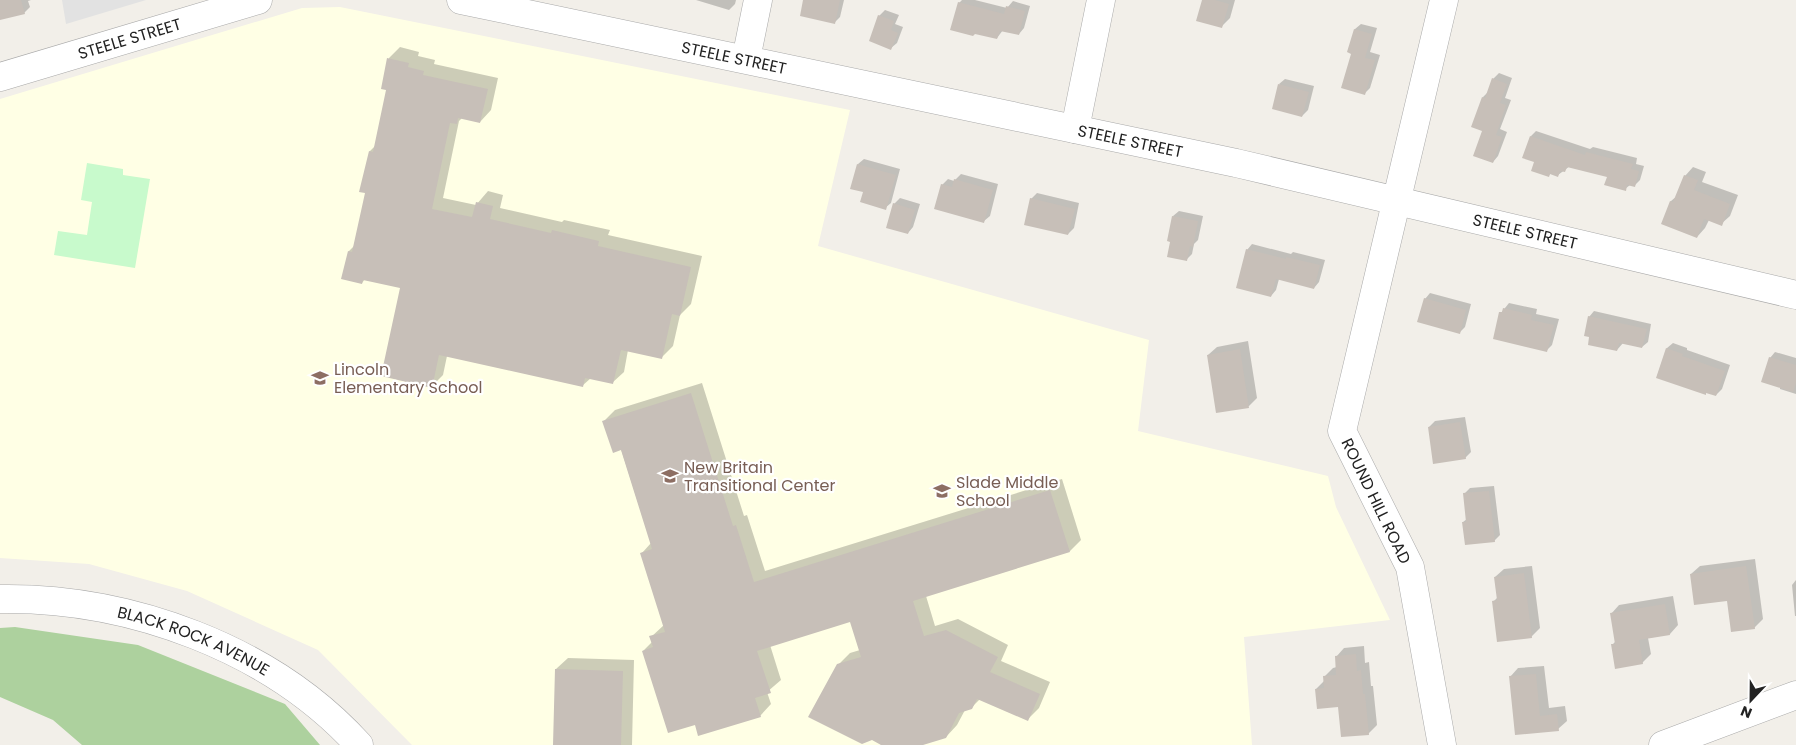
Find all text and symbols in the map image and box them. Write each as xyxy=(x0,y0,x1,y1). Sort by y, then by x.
street label: STEELE STREET xyxy=(75,12,184,65)
street label: STEELE STREET xyxy=(679,35,789,80)
street label: STEELE STREET xyxy=(1076,119,1185,163)
street label: STEELE STREET xyxy=(1471,208,1580,255)
place label: Lincoln Elementary School xyxy=(334,358,482,399)
school or university icon: Lincoln Elementary School xyxy=(310,368,330,388)
street label: ROUND HILL ROAD xyxy=(1336,434,1416,568)
place label: New Britain Transitional Center xyxy=(684,456,835,497)
school or university icon: New Britain Transitional Center xyxy=(660,466,680,486)
place label: Slade Middle School xyxy=(956,471,1058,512)
school or university icon: Slade Middle School xyxy=(932,481,952,501)
street label: BLACK ROCK AVENUE xyxy=(115,600,274,681)
north arrow xyxy=(1726,675,1776,725)
text: N xyxy=(1738,701,1755,723)

